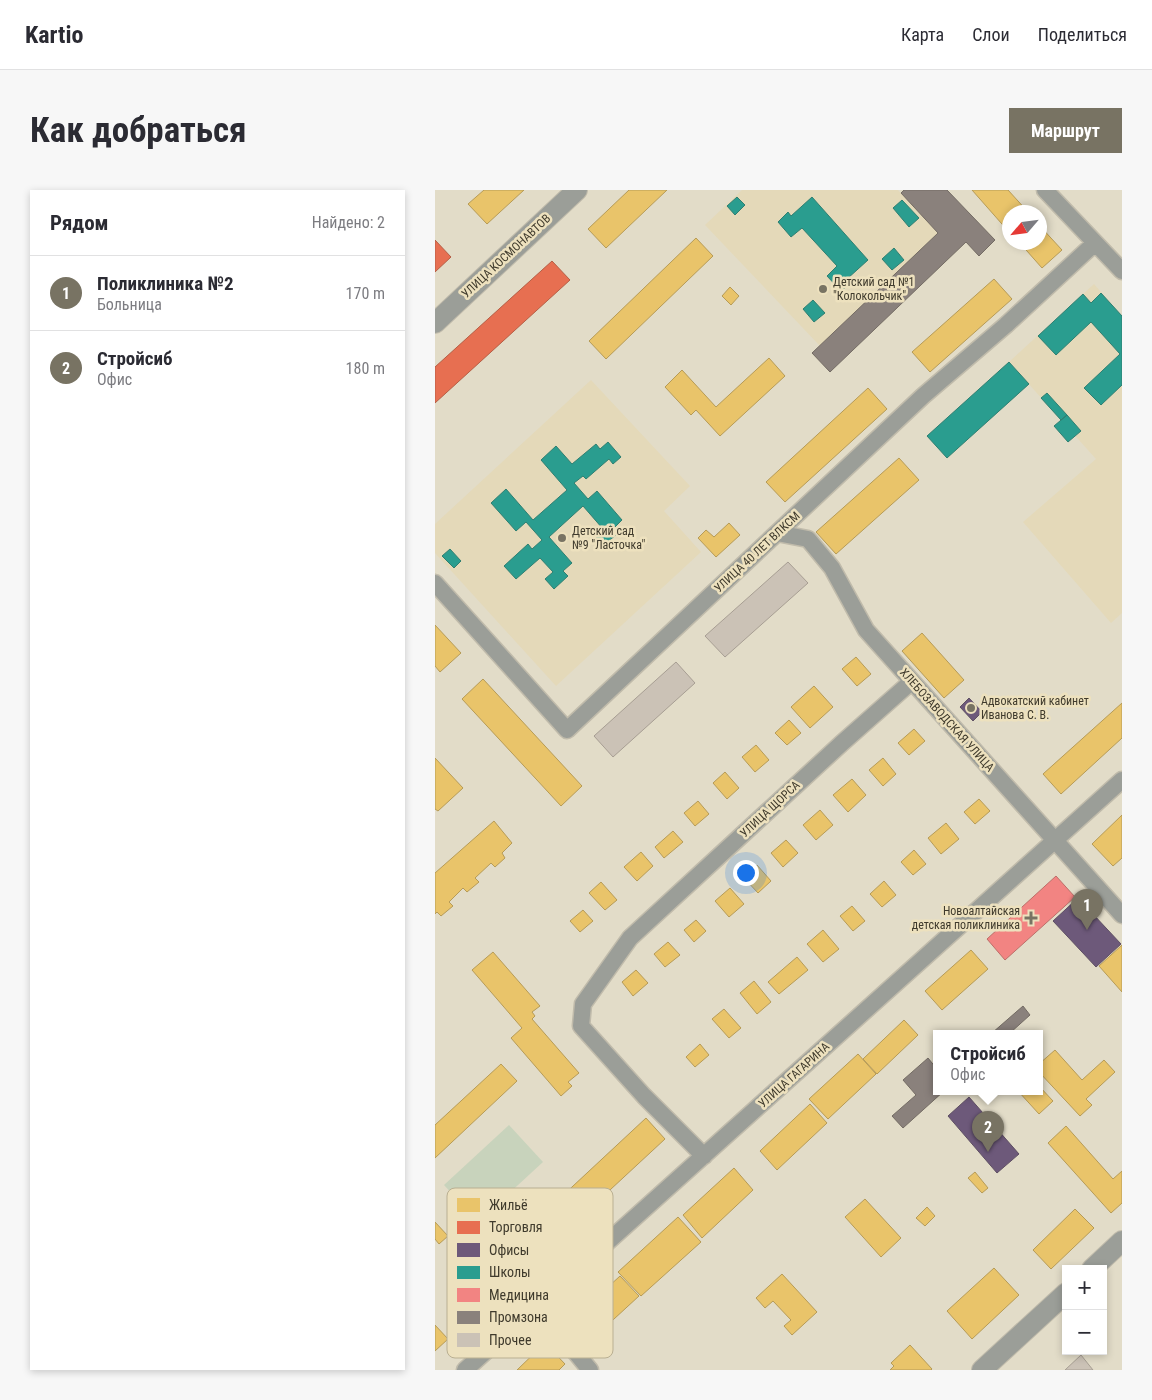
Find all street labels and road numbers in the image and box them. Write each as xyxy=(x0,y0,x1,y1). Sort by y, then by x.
street label: УЛИЦА КОСМОНАВТОВ xyxy=(459,211,553,301)
street label: УЛИЦА 40 ЛЕТ ВЛКСМ xyxy=(711,509,803,595)
street label: ХЛЕБОЗАВОДСКАЯ УЛИЦА xyxy=(897,665,997,775)
street label: УЛИЦА ЩОРСА xyxy=(737,778,803,840)
street label: УЛИЦА ГАГАРИНА xyxy=(756,1040,832,1110)

